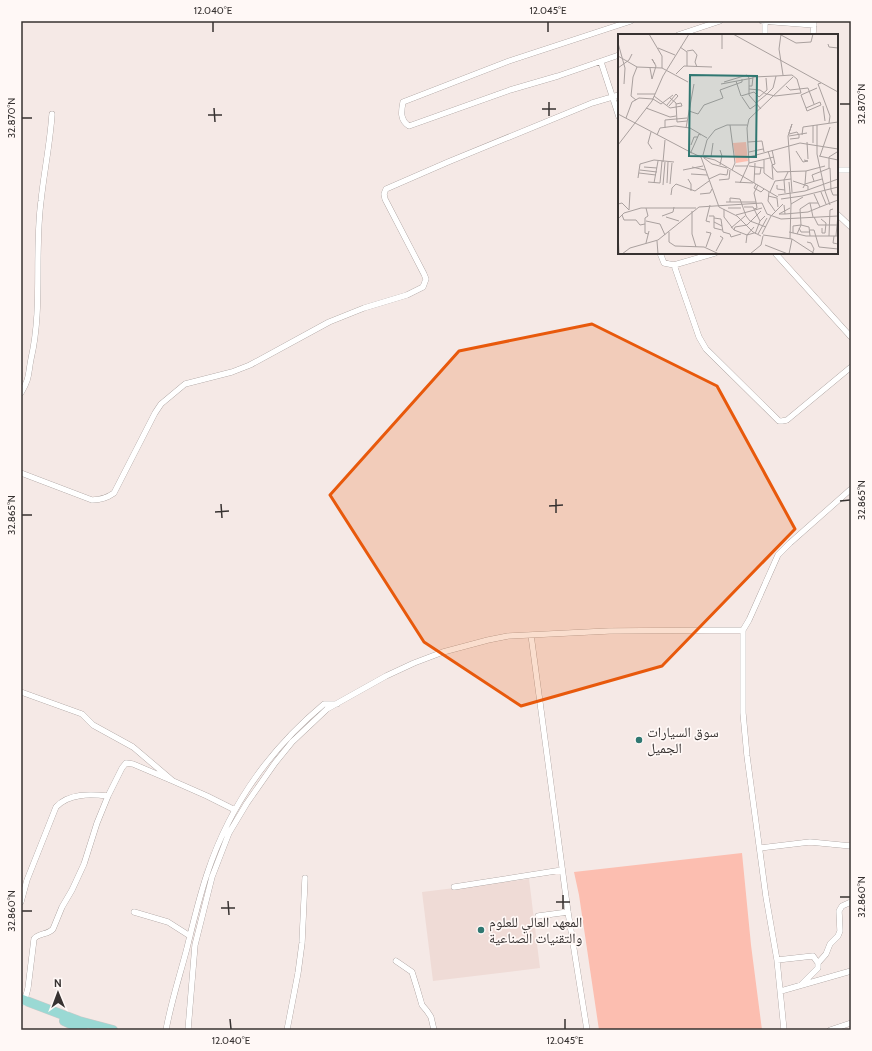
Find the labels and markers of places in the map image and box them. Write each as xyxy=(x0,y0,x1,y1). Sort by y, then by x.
place label: سوق السيارات الجميل xyxy=(647,723,719,757)
marker: سوق السيارات الجميل xyxy=(634,735,644,745)
place label: المعهد العالي للعلوم والتقنيات الصناعية xyxy=(489,913,582,947)
marker: المعهد العالي للعلوم والتقنيات الصناعية xyxy=(476,925,486,935)

